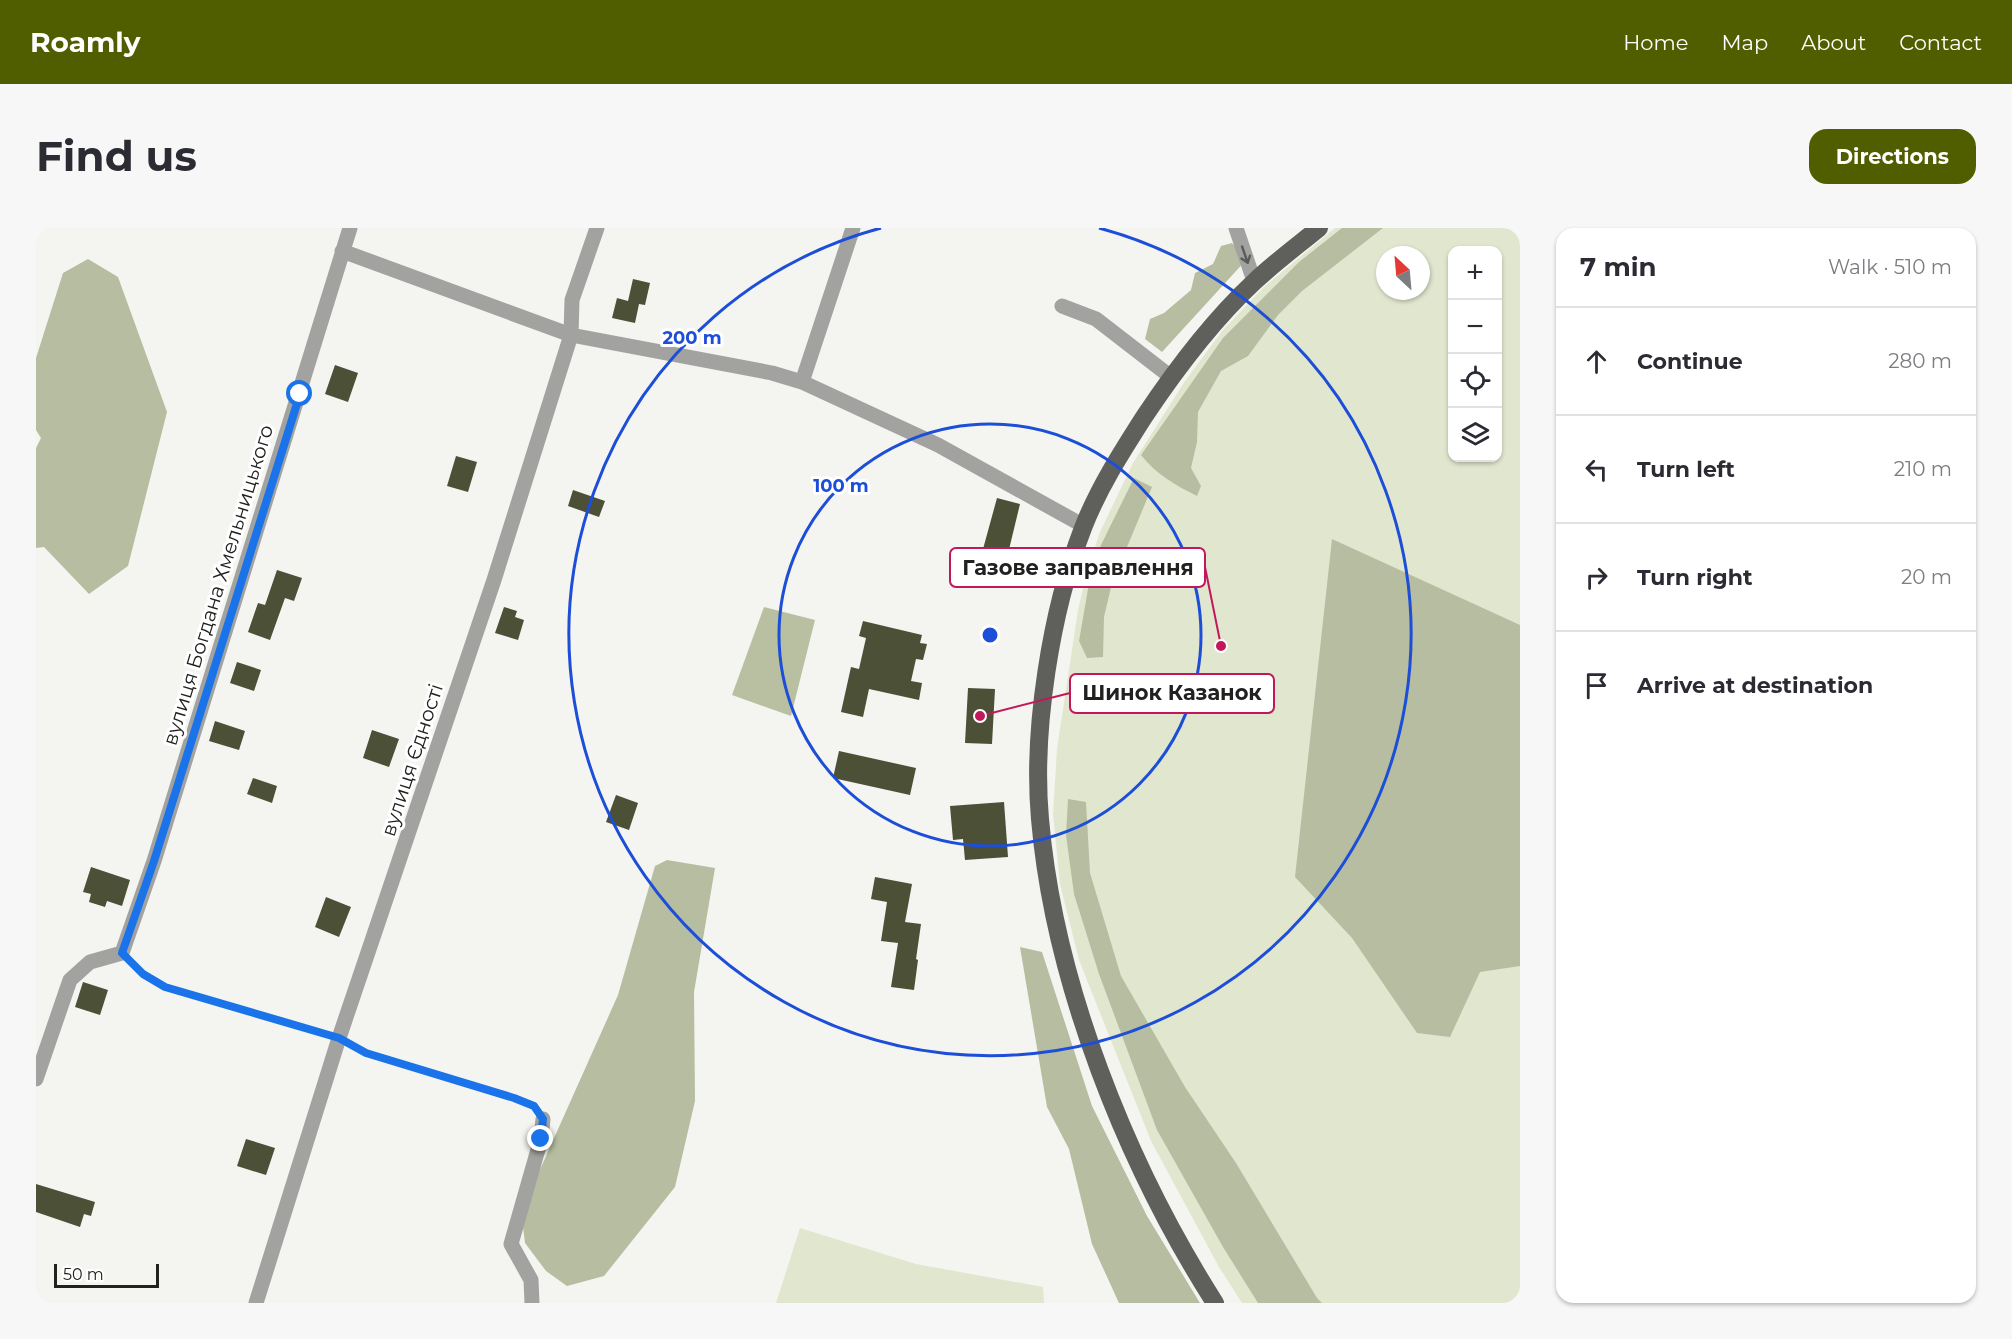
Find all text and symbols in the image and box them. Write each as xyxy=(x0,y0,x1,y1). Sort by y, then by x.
text: Roamly xyxy=(30,25,140,59)
text: Home xyxy=(1623,30,1688,55)
text: Map xyxy=(1721,30,1768,55)
text: About xyxy=(1801,30,1866,55)
text: Contact xyxy=(1899,30,1982,55)
button: Directions xyxy=(1809,129,1976,184)
text: Find us xyxy=(36,130,197,182)
one-way arrow xyxy=(1241,245,1252,263)
north arrow xyxy=(1376,246,1430,300)
map controls xyxy=(1448,246,1502,462)
button: + xyxy=(1448,246,1502,300)
text: 7 min xyxy=(1580,251,1657,283)
text: Walk · 510 m xyxy=(1828,255,1952,279)
button: − xyxy=(1448,300,1502,354)
text: 200 m xyxy=(662,327,722,349)
icon: ahead xyxy=(1580,345,1613,378)
text: Continue xyxy=(1637,348,1743,375)
text: 280 m xyxy=(1888,349,1952,373)
button: locate xyxy=(1448,354,1502,408)
route start xyxy=(286,380,312,406)
button: layers xyxy=(1448,408,1502,462)
street label: вулиця Богдана Хмельницького xyxy=(158,422,278,748)
icon: left xyxy=(1580,453,1613,486)
text: Turn left xyxy=(1637,456,1735,483)
text: 210 m xyxy=(1894,457,1952,481)
text: 100 m xyxy=(813,475,869,497)
callout: Газове заправлення xyxy=(950,548,1205,587)
text: Газове заправлення xyxy=(962,555,1194,580)
icon: right xyxy=(1580,561,1613,594)
text: Turn right xyxy=(1637,564,1752,591)
text: 20 m xyxy=(1901,565,1952,589)
centre of rings xyxy=(980,625,1000,645)
icon: arrive xyxy=(1580,669,1613,702)
text: Arrive at destination xyxy=(1637,672,1873,699)
callout: Шинок Казанок xyxy=(1070,674,1274,713)
text: Шинок Казанок xyxy=(1082,680,1262,705)
street label: вулиця Єдності xyxy=(376,681,448,839)
route end xyxy=(527,1125,553,1151)
scale bar xyxy=(54,1261,159,1288)
text: 50 m xyxy=(63,1265,104,1284)

